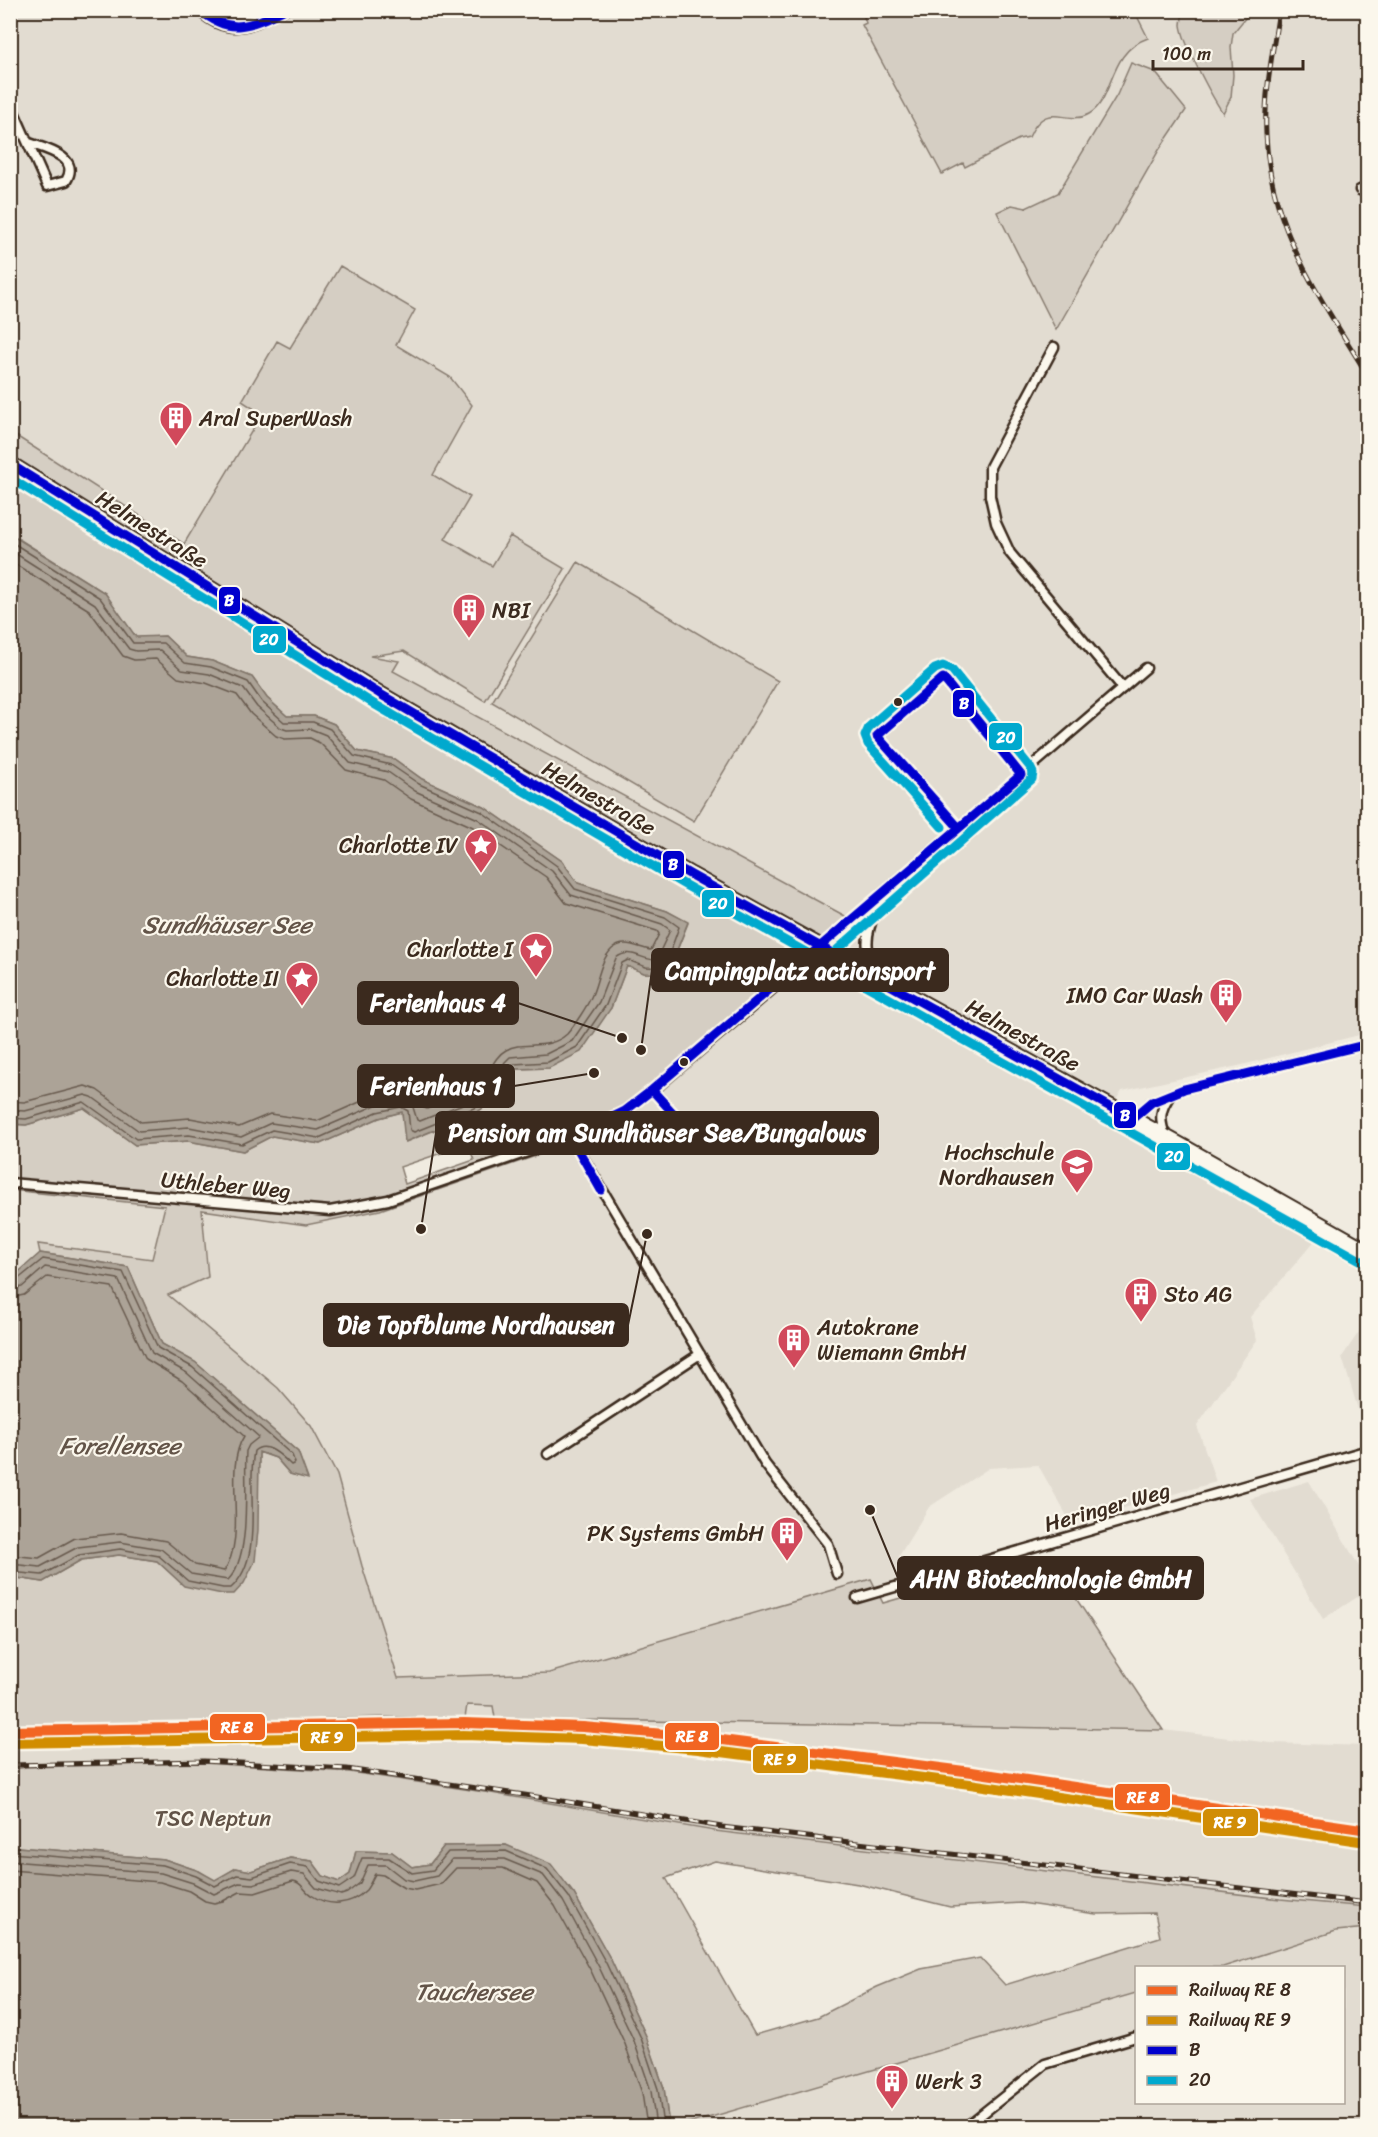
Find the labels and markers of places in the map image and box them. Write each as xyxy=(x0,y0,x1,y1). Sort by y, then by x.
place label: Aral SuperWash xyxy=(198,399,352,438)
building icon: Aral SuperWash xyxy=(158,400,194,447)
place label: NBI xyxy=(492,591,531,630)
building icon: NBI xyxy=(451,592,487,639)
unlabelled marker xyxy=(892,696,904,708)
place label: Charlotte IV xyxy=(339,826,459,865)
place icon: Charlotte IV xyxy=(463,827,499,874)
place label: Charlotte I xyxy=(407,930,514,969)
place icon: Charlotte I xyxy=(518,931,554,978)
callout: Campingplatz actionsport xyxy=(652,949,948,991)
place label: Charlotte II xyxy=(166,959,279,998)
place icon: Charlotte II xyxy=(284,960,320,1007)
place label: IMO Car Wash xyxy=(1066,976,1203,1015)
building icon: IMO Car Wash xyxy=(1208,977,1244,1024)
callout: Ferienhaus 4 xyxy=(358,982,518,1024)
unlabelled marker xyxy=(678,1056,690,1068)
callout: Ferienhaus 1 xyxy=(358,1065,514,1107)
callout: Pension am Sundhäuser See/Bungalows xyxy=(436,1112,878,1154)
place label: Hochschule Nordhausen xyxy=(939,1133,1054,1197)
school or university icon: Hochschule Nordhausen xyxy=(1059,1147,1095,1194)
place label: Sto AG xyxy=(1164,1275,1232,1314)
building icon: Sto AG xyxy=(1123,1276,1159,1323)
callout: Die Topfblume Nordhausen xyxy=(324,1304,628,1346)
place label: Autokrane Wiemann GmbH xyxy=(816,1308,967,1372)
building icon: Autokrane Wiemann GmbH xyxy=(776,1322,812,1369)
place label: PK Systems GmbH xyxy=(587,1514,764,1553)
building icon: PK Systems GmbH xyxy=(769,1515,805,1562)
callout: AHN Biotechnologie GmbH xyxy=(898,1557,1203,1599)
place label: Werk 3 xyxy=(915,2062,982,2101)
building icon: Werk 3 xyxy=(874,2063,910,2110)

